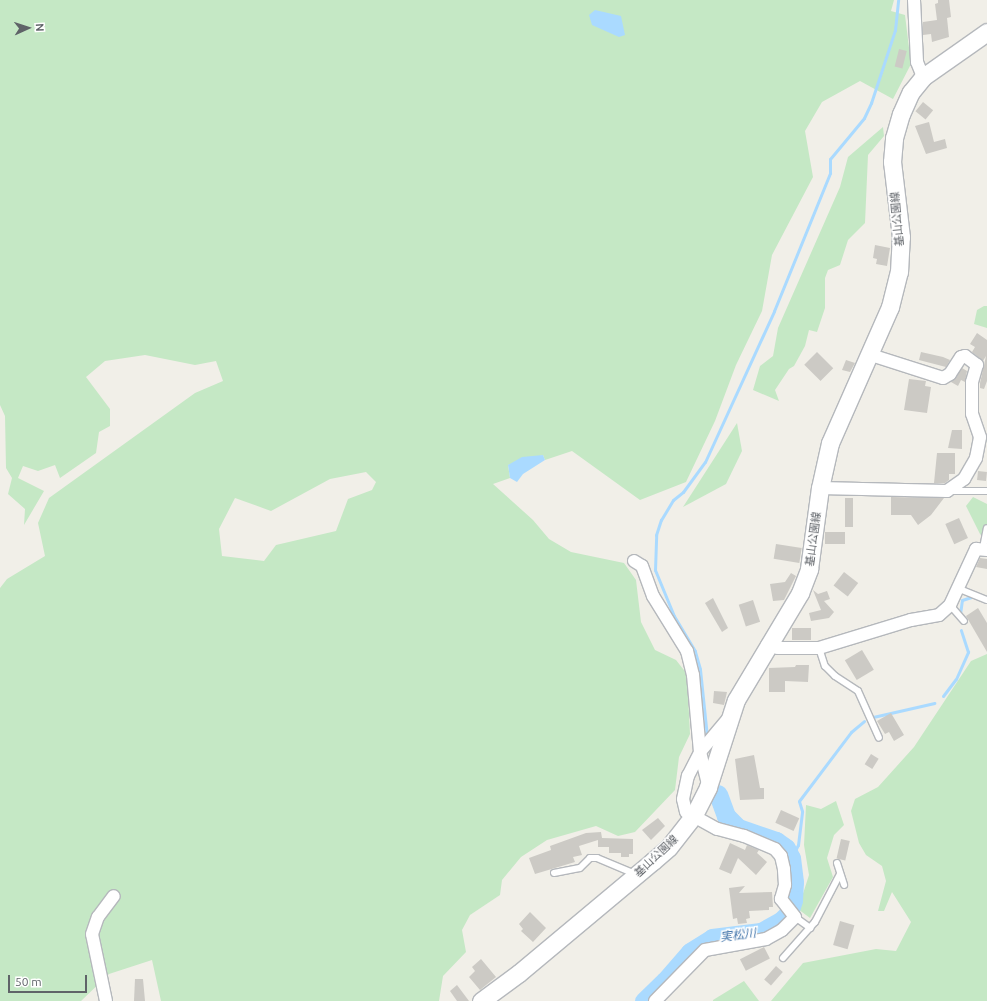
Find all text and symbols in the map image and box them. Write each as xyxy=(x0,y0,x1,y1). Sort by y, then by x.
north arrow xyxy=(8,8,48,48)
text: N xyxy=(34,23,46,32)
street label: 基山公園線 xyxy=(888,191,906,247)
street label: 基山公園線 xyxy=(803,511,823,567)
street label: 基山公園線 xyxy=(631,832,681,880)
water label: 実松川 xyxy=(719,926,757,944)
scale bar xyxy=(10,967,89,993)
text: 50 m xyxy=(15,975,42,988)

